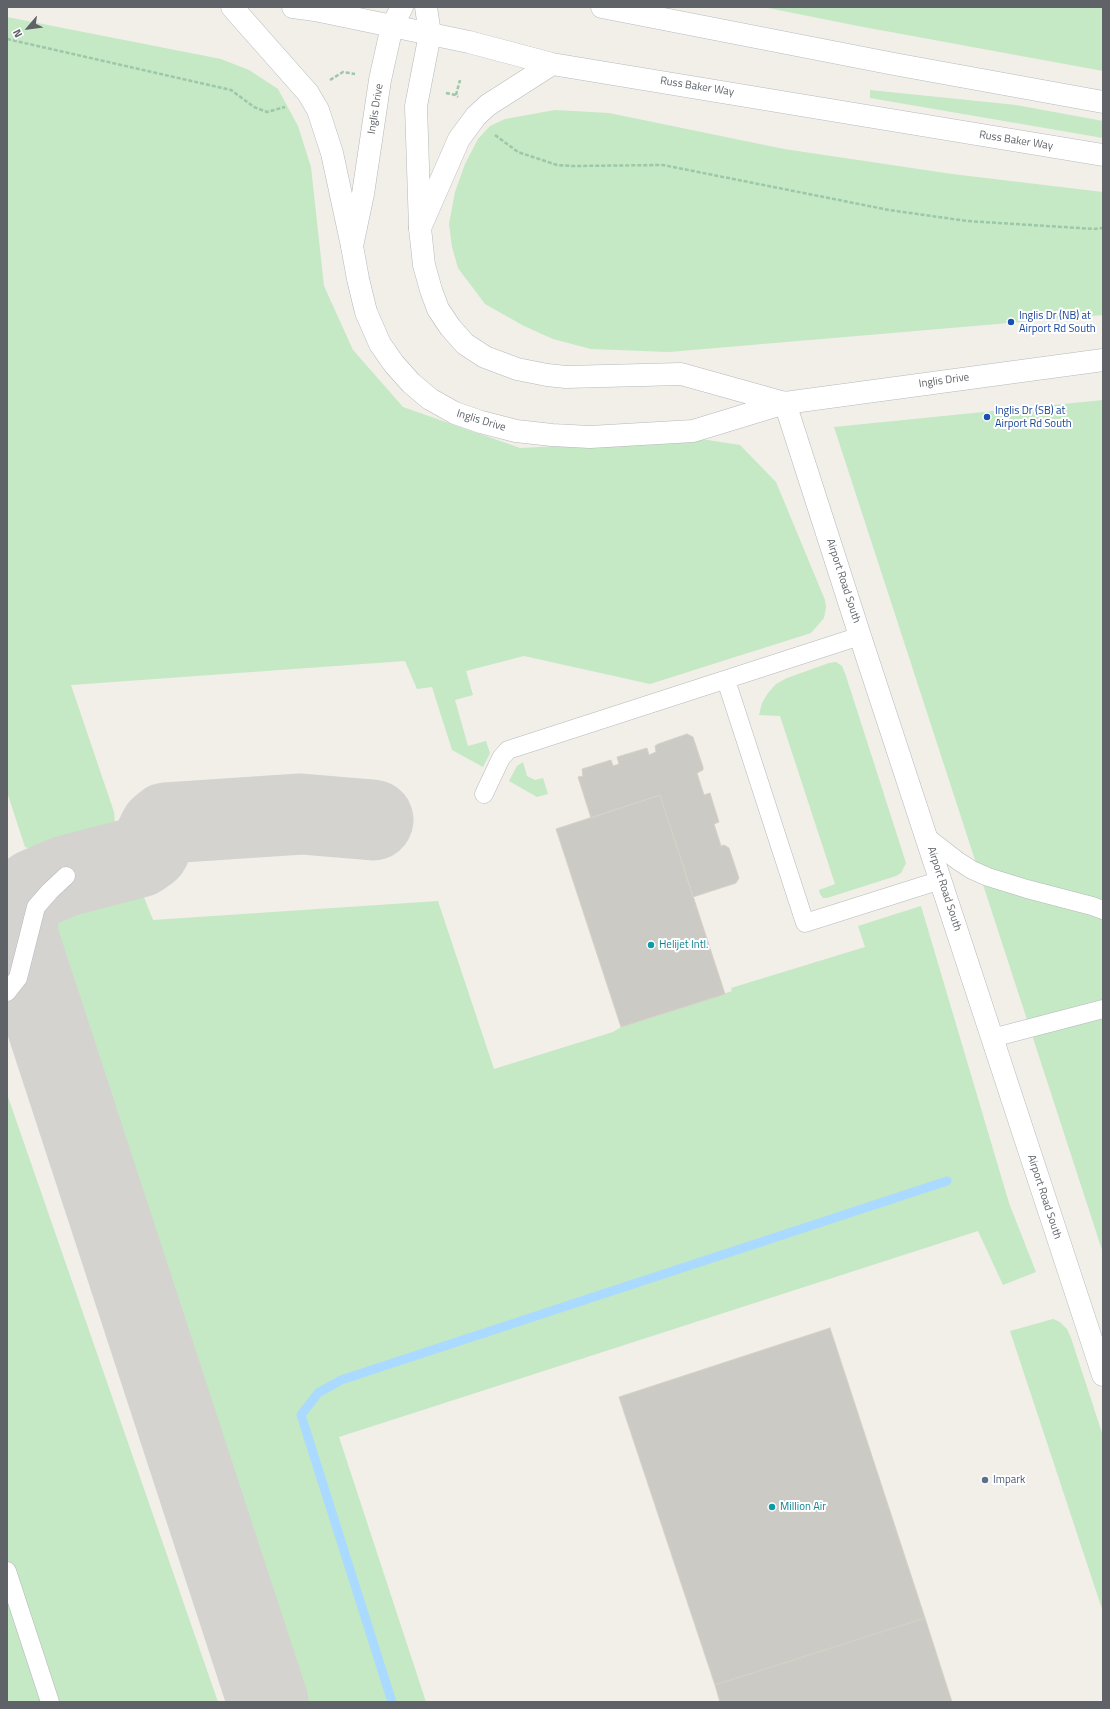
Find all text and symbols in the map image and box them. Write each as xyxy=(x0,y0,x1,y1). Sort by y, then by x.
north arrow xyxy=(8,8,48,48)
text: N xyxy=(9,27,26,41)
street label: Russ Baker Way xyxy=(659,75,735,99)
street label: Inglis Drive xyxy=(366,83,386,135)
street label: Russ Baker Way xyxy=(978,129,1054,153)
place label: Inglis Dr (NB) at Airport Rd South xyxy=(1019,309,1096,335)
marker: Inglis Dr (NB) at Airport Rd South xyxy=(1006,317,1016,327)
street label: Inglis Drive xyxy=(918,371,970,391)
place label: Inglis Dr (SB) at Airport Rd South xyxy=(995,404,1072,430)
street label: Inglis Drive xyxy=(455,407,507,435)
marker: Inglis Dr (SB) at Airport Rd South xyxy=(982,412,992,422)
street label: Airport Road South xyxy=(823,537,863,625)
street label: Airport Road South xyxy=(924,845,964,933)
place label: Helijet Intl. xyxy=(659,938,708,952)
marker: Helijet Intl. xyxy=(646,940,656,950)
street label: Airport Road South xyxy=(1024,1153,1064,1241)
place label: Impark xyxy=(993,1473,1025,1487)
marker: Impark xyxy=(980,1475,990,1485)
place label: Million Air xyxy=(780,1500,826,1514)
marker: Million Air xyxy=(767,1502,777,1512)

